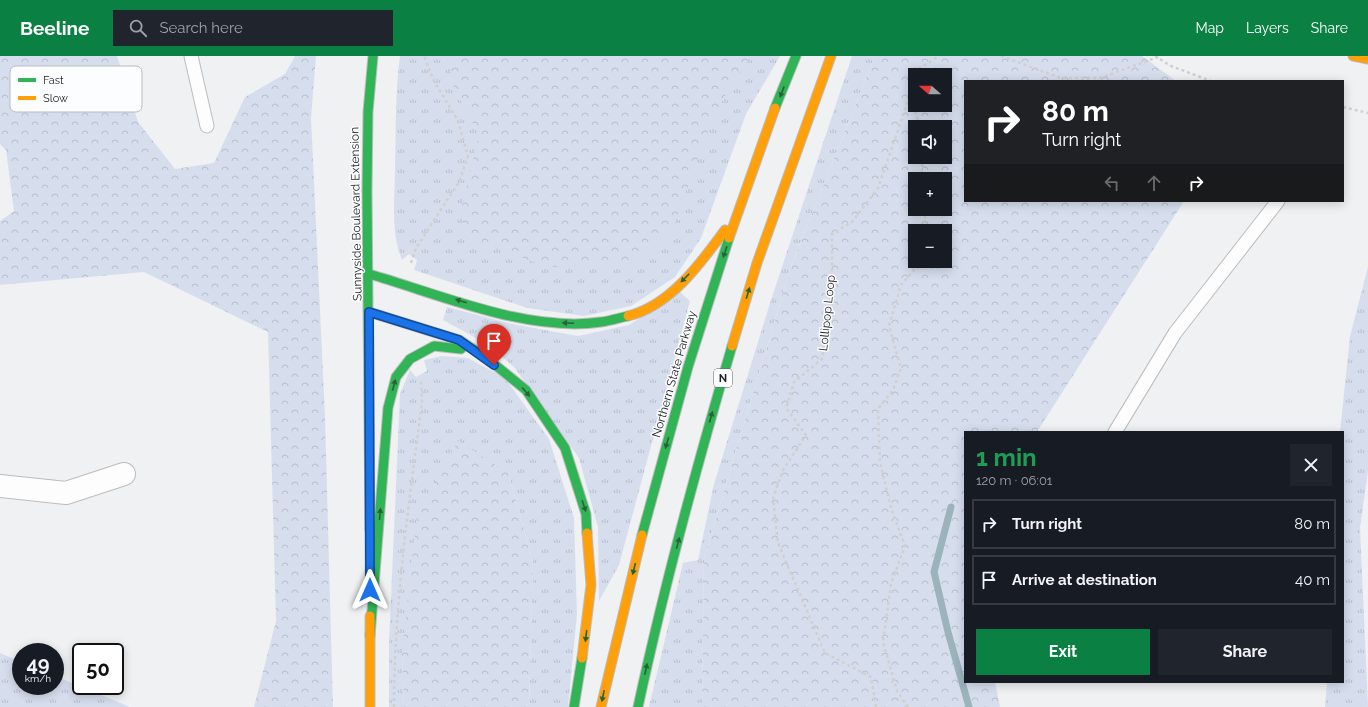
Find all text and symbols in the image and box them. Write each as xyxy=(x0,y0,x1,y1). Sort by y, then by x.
search box xyxy=(113,10,393,46)
text: Beeline xyxy=(20,17,89,39)
icon: search xyxy=(127,17,149,39)
text: Search here xyxy=(159,19,243,37)
text: Map xyxy=(1196,20,1224,36)
text: Layers xyxy=(1246,20,1289,36)
text: Share xyxy=(1311,20,1348,36)
legend xyxy=(10,66,142,112)
north arrow xyxy=(908,68,952,112)
map controls xyxy=(908,68,952,268)
text: Fast xyxy=(43,74,64,87)
one-way arrow xyxy=(779,87,785,99)
text: Slow xyxy=(43,92,68,105)
text: 80 m xyxy=(1042,95,1109,128)
icon: right xyxy=(976,96,1028,148)
button: sound xyxy=(908,120,952,164)
street label: Sunnyside Boulevard Extension xyxy=(347,127,365,301)
text: Turn right xyxy=(1042,129,1121,150)
button: + xyxy=(908,172,952,216)
icon: left xyxy=(1101,172,1123,194)
icon: ahead xyxy=(1143,172,1165,194)
icon: right xyxy=(1185,172,1207,194)
button: − xyxy=(908,224,952,268)
one-way arrow xyxy=(722,246,728,258)
one-way arrow xyxy=(681,273,690,283)
street label: Lollipop Loop xyxy=(816,274,838,352)
one-way arrow xyxy=(745,286,751,298)
one-way arrow xyxy=(455,298,467,304)
street label: Northern State Parkway xyxy=(649,308,699,439)
one-way arrow xyxy=(562,320,574,327)
pin xyxy=(477,324,511,365)
icon: arrive xyxy=(483,330,505,352)
road number: N xyxy=(714,369,732,387)
one-way arrow xyxy=(391,379,397,391)
one-way arrow xyxy=(522,386,531,397)
one-way arrow xyxy=(709,411,715,423)
one-way arrow xyxy=(664,438,670,450)
text: 1 min xyxy=(976,443,1037,472)
button: close xyxy=(1290,444,1332,486)
text: 120 m · 06:01 xyxy=(976,473,1052,488)
one-way arrow xyxy=(581,501,587,513)
one-way arrow xyxy=(376,508,383,520)
icon: right xyxy=(978,513,1000,535)
text: Turn right xyxy=(1012,515,1082,533)
text: 80 m xyxy=(1294,515,1330,533)
one-way arrow xyxy=(676,537,682,549)
one-way arrow xyxy=(630,563,636,575)
position arrow xyxy=(349,569,391,611)
icon: arrive xyxy=(978,569,1000,591)
text: Arrive at destination xyxy=(1012,571,1157,589)
text: 40 m xyxy=(1295,571,1330,589)
button: Exit xyxy=(976,629,1150,675)
button: Share xyxy=(1158,629,1332,675)
one-way arrow xyxy=(582,630,589,642)
speed limit sign: 50 xyxy=(72,643,124,695)
text: 49 xyxy=(26,652,50,676)
one-way arrow xyxy=(644,663,650,675)
text: km/h xyxy=(25,673,51,684)
one-way arrow xyxy=(600,689,606,702)

